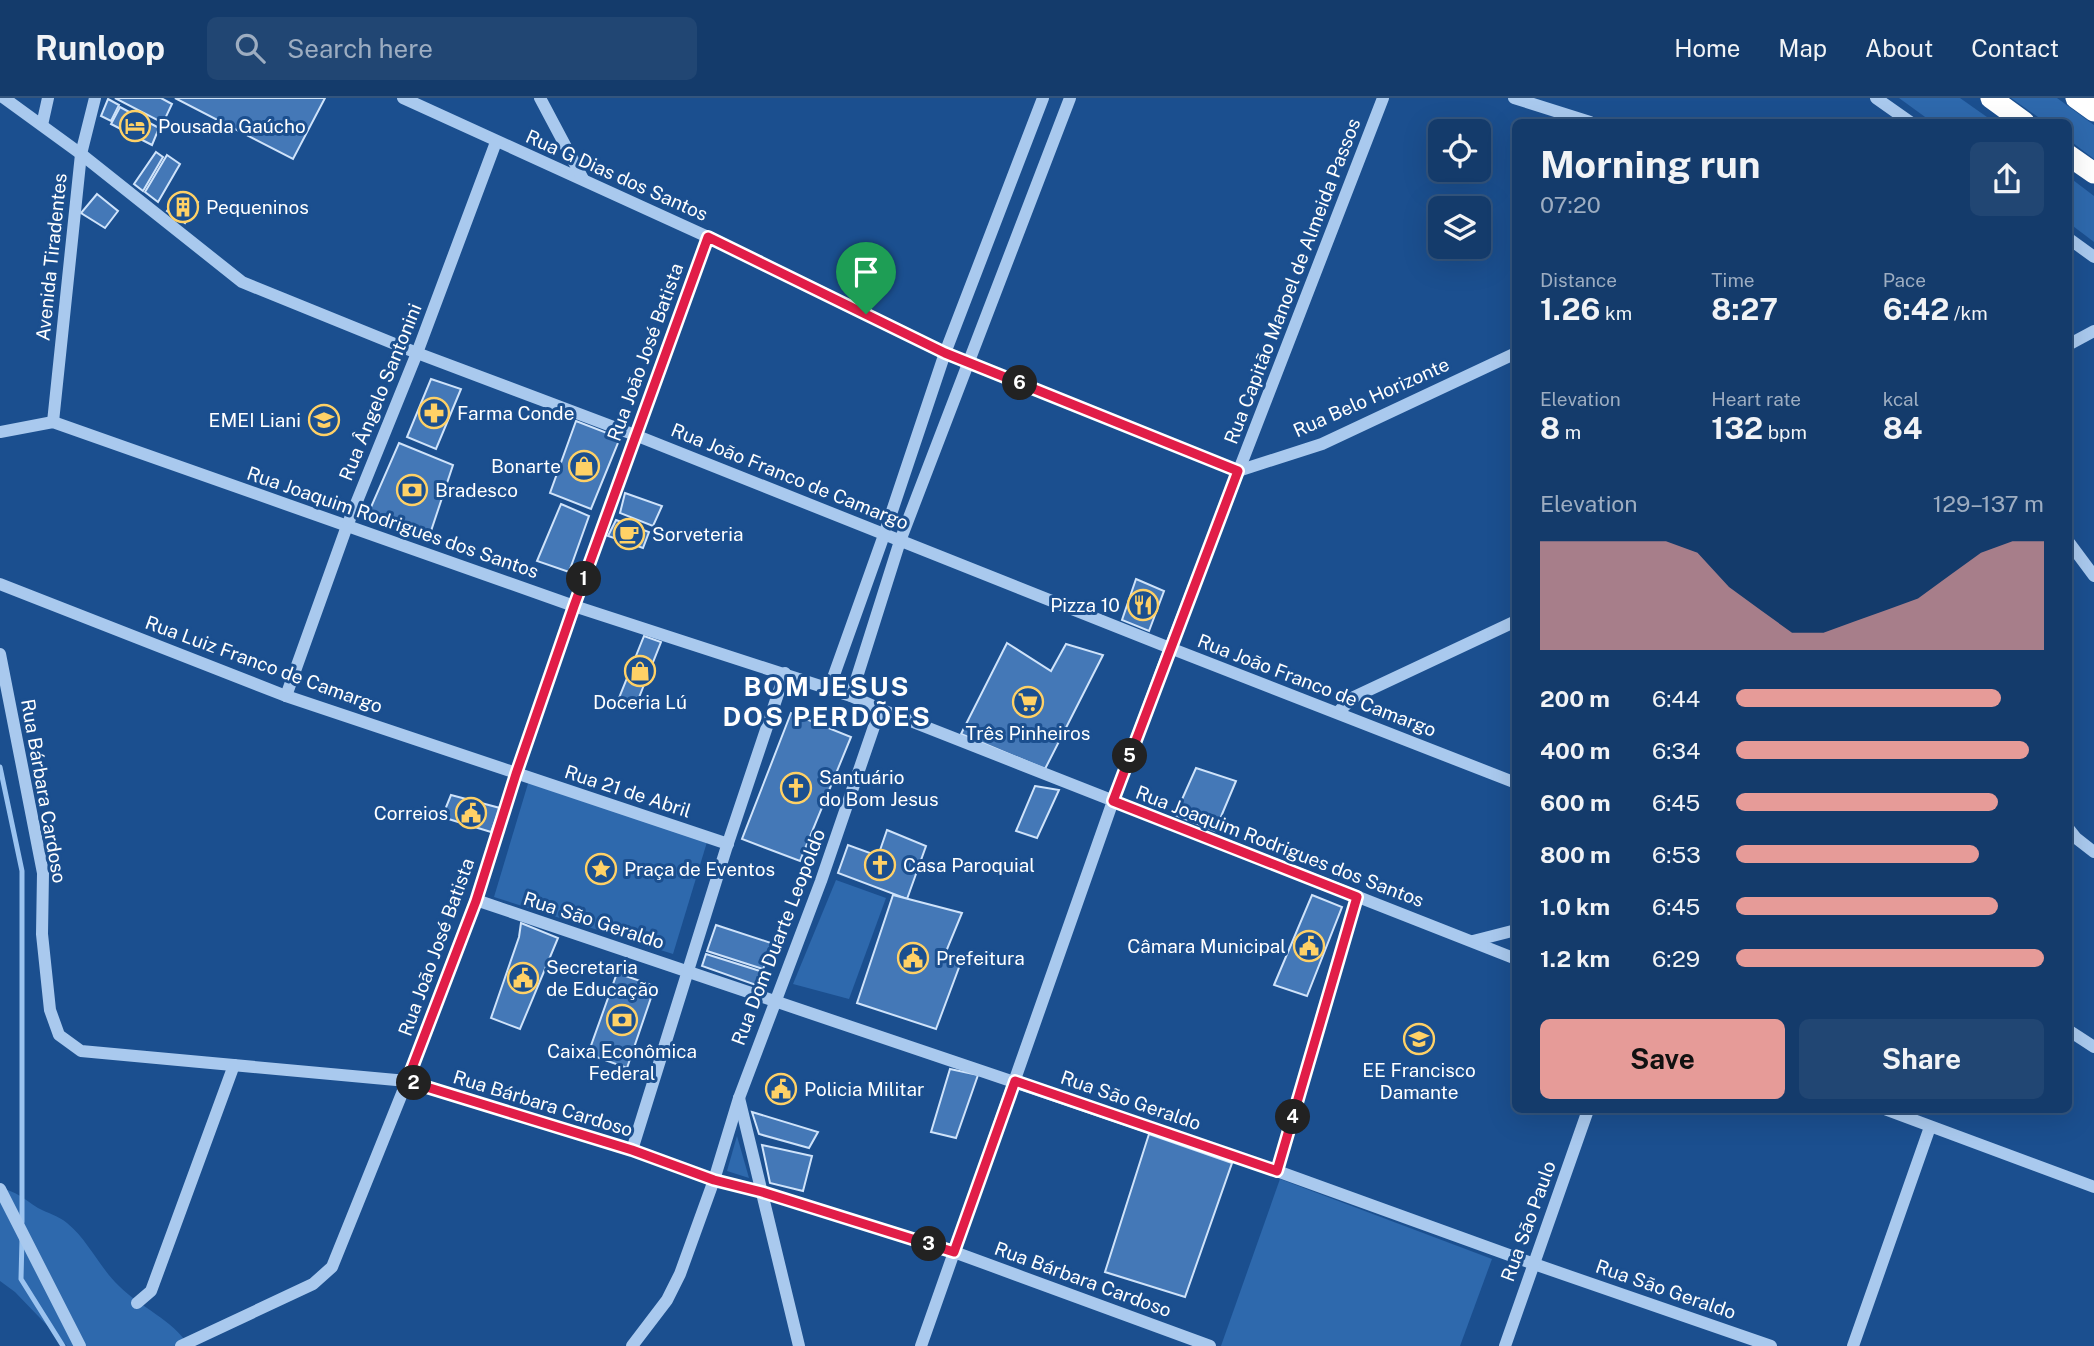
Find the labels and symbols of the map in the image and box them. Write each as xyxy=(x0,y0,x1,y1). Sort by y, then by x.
hotel icon: Pousada Gaúcho xyxy=(118,109,152,143)
place label: Pousada Gaúcho xyxy=(158,115,306,137)
street label: Rua Capitão Manoel de Almeida Passos xyxy=(1220,115,1364,447)
street label: Rua G Dias dos Santos xyxy=(523,125,711,225)
street label: Avenida Tiradentes xyxy=(31,172,71,342)
building icon: Pequeninos xyxy=(166,190,200,224)
place label: Pequeninos xyxy=(206,196,309,218)
pin xyxy=(836,242,896,314)
street label: Rua João José Batista xyxy=(603,260,687,444)
street label: Rua Ângelo Santonini xyxy=(334,300,426,484)
street label: Rua Belo Horizonte xyxy=(1290,353,1452,441)
pin: 6 xyxy=(1002,366,1038,400)
pharmacy icon: Farma Conde xyxy=(417,396,451,430)
place label: Farma Conde xyxy=(457,402,574,424)
school or university icon: EMEI Liani xyxy=(307,403,341,437)
place label: EMEI Liani xyxy=(209,409,301,431)
street label: Rua João Franco de Camargo xyxy=(668,418,912,534)
shop icon: Bonarte xyxy=(567,449,601,483)
place label: Bonarte xyxy=(491,455,561,477)
street label: Rua Joaquim Rodrigues dos Santos xyxy=(244,462,542,582)
bank icon: Bradesco xyxy=(395,473,429,507)
place label: Bradesco xyxy=(435,479,518,501)
cafe icon: Sorveteria xyxy=(612,517,646,551)
place label: Sorveteria xyxy=(652,523,743,545)
pin: 1 xyxy=(566,561,602,596)
restaurant icon: Pizza 10 xyxy=(1126,588,1160,622)
place label: Pizza 10 xyxy=(1050,594,1120,616)
street label: Rua Luiz Franco de Camargo xyxy=(142,611,386,717)
street label: Rua João Franco de Camargo xyxy=(1194,629,1440,741)
shop icon: Doceria Lú xyxy=(623,654,657,688)
district label: BOM JESUS DOS PERDÕES xyxy=(722,671,932,732)
supermarket icon: Três Pinheiros xyxy=(1011,685,1045,719)
place label: Doceria Lú xyxy=(593,691,687,713)
street label: Rua Bárbara Cardoso xyxy=(17,697,71,885)
place label: Três Pinheiros xyxy=(966,722,1090,744)
pin: 5 xyxy=(1112,738,1148,774)
street label: Rua 21 de Abril xyxy=(562,760,694,822)
place label: Santuário do Bom Jesus xyxy=(819,766,939,810)
church icon: Santuário do Bom Jesus xyxy=(779,771,813,805)
street label: Rua Joaquim Rodrigues dos Santos xyxy=(1133,781,1427,911)
public building icon: Correios xyxy=(454,796,488,830)
place label: Correios xyxy=(374,802,448,824)
street label: Rua Dom Duarte Leopoldo xyxy=(727,826,829,1048)
church icon: Casa Paroquial xyxy=(863,848,897,882)
place icon: Praça de Eventos xyxy=(584,852,618,886)
place label: Casa Paroquial xyxy=(903,854,1035,876)
street label: Rua João José Batista xyxy=(394,855,478,1039)
place label: Praça de Eventos xyxy=(624,858,775,880)
street label: Rua São Geraldo xyxy=(521,887,667,953)
public building icon: Câmara Municipal xyxy=(1292,929,1326,963)
place label: Câmara Municipal xyxy=(1127,935,1286,957)
public building icon: Prefeitura xyxy=(896,941,930,975)
place label: Prefeitura xyxy=(936,947,1025,969)
place label: Secretaria de Educação xyxy=(546,956,659,1000)
public building icon: Secretaria de Educação xyxy=(506,961,540,995)
bank icon: Caixa Econômica Federal xyxy=(605,1003,639,1037)
school or university icon: EE Francisco Damante xyxy=(1402,1022,1436,1056)
place label: Caixa Econômica Federal xyxy=(547,1040,697,1084)
place label: EE Francisco Damante xyxy=(1362,1059,1476,1103)
street label: Rua Bárbara Cardoso xyxy=(451,1065,635,1141)
pin: 2 xyxy=(396,1066,432,1100)
street label: Rua São Geraldo xyxy=(1058,1066,1204,1134)
public building icon: Policia Militar xyxy=(764,1072,798,1106)
place label: Policia Militar xyxy=(804,1078,924,1100)
pin: 4 xyxy=(1276,1100,1310,1134)
street label: Rua São Paulo xyxy=(1496,1158,1560,1284)
pin: 3 xyxy=(912,1226,946,1262)
street label: Rua Bárbara Cardoso xyxy=(992,1237,1174,1321)
street label: Rua São Geraldo xyxy=(1593,1255,1739,1323)

